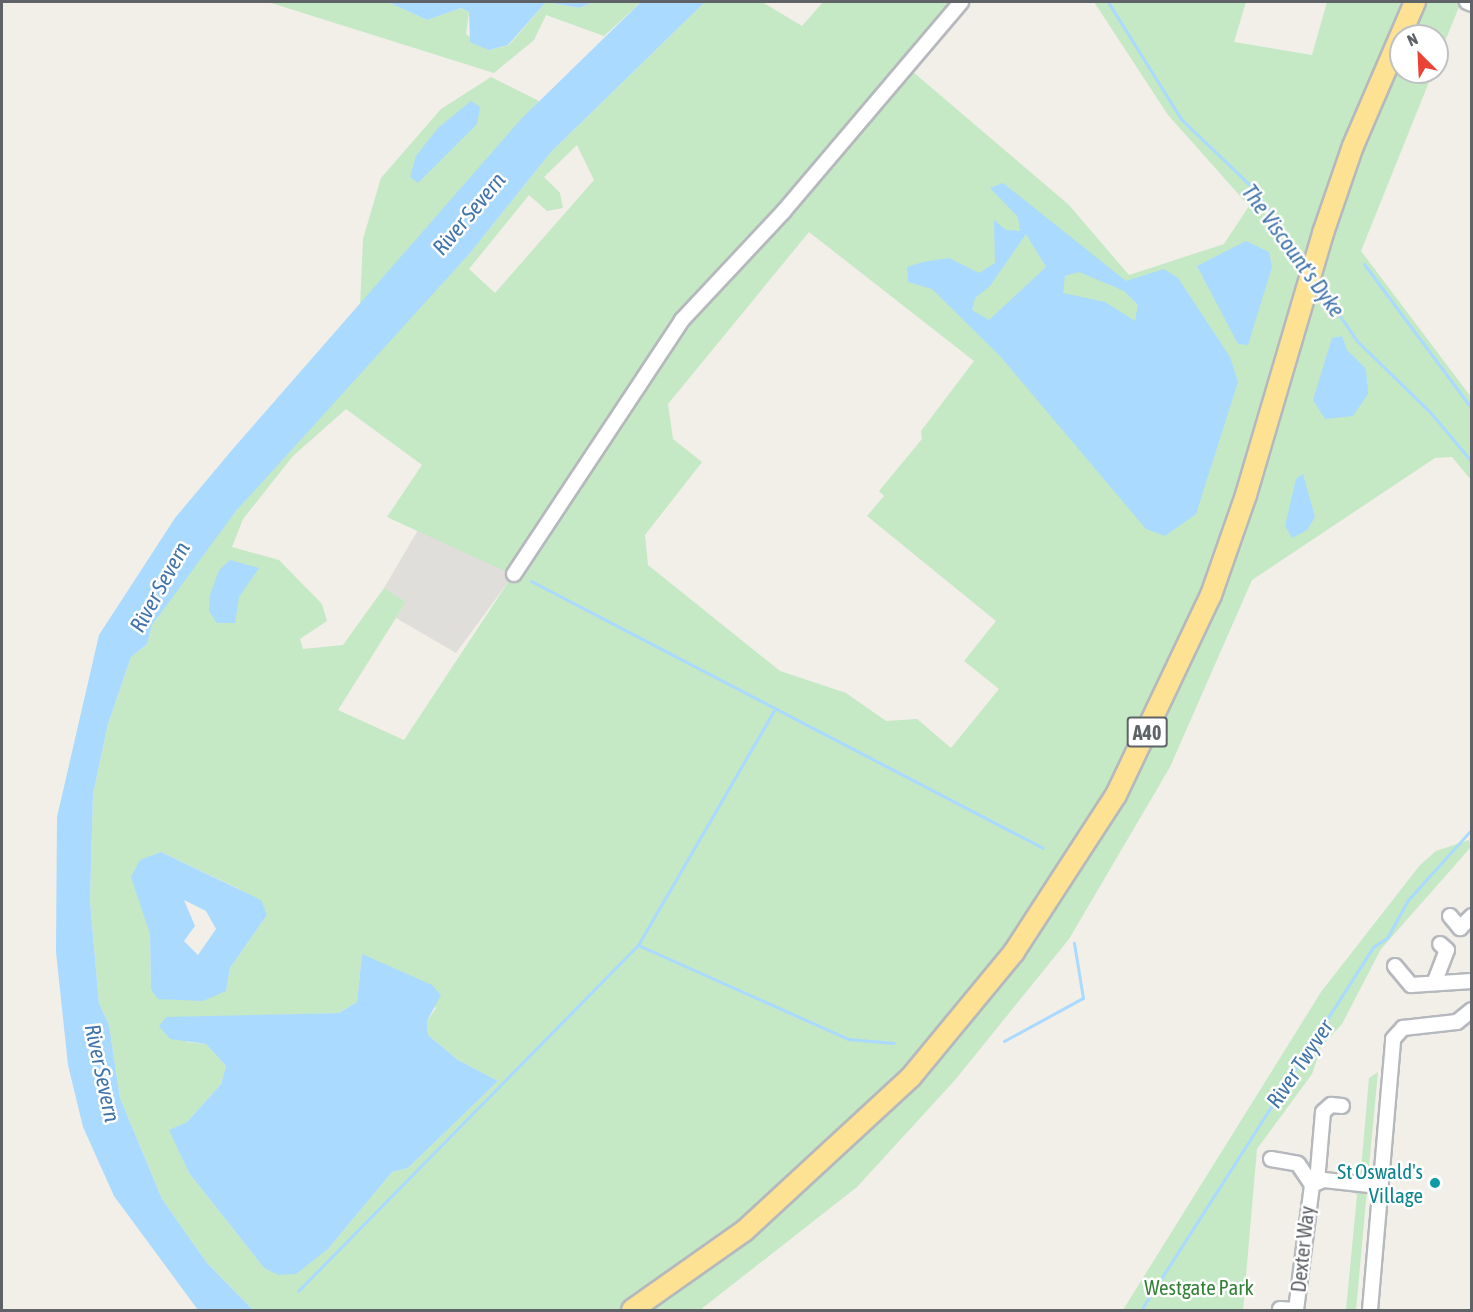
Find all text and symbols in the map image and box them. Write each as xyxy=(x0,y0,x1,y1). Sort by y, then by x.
north arrow xyxy=(1389,24,1449,84)
text: N xyxy=(1405,29,1420,50)
water label: River Severn xyxy=(427,167,511,261)
water label: The Viscount's Dyke xyxy=(1236,179,1350,323)
water label: River Severn xyxy=(124,537,196,637)
road number: A40 xyxy=(1126,715,1168,749)
water label: River Twyver xyxy=(1261,1015,1339,1113)
water label: River Severn xyxy=(79,1022,125,1124)
place label: St Oswald's Village xyxy=(1337,1158,1423,1208)
marker: St Oswald's Village xyxy=(1428,1176,1442,1190)
street label: Dexter Way xyxy=(1285,1204,1319,1294)
park label: Westgate Park xyxy=(1144,1274,1254,1300)

